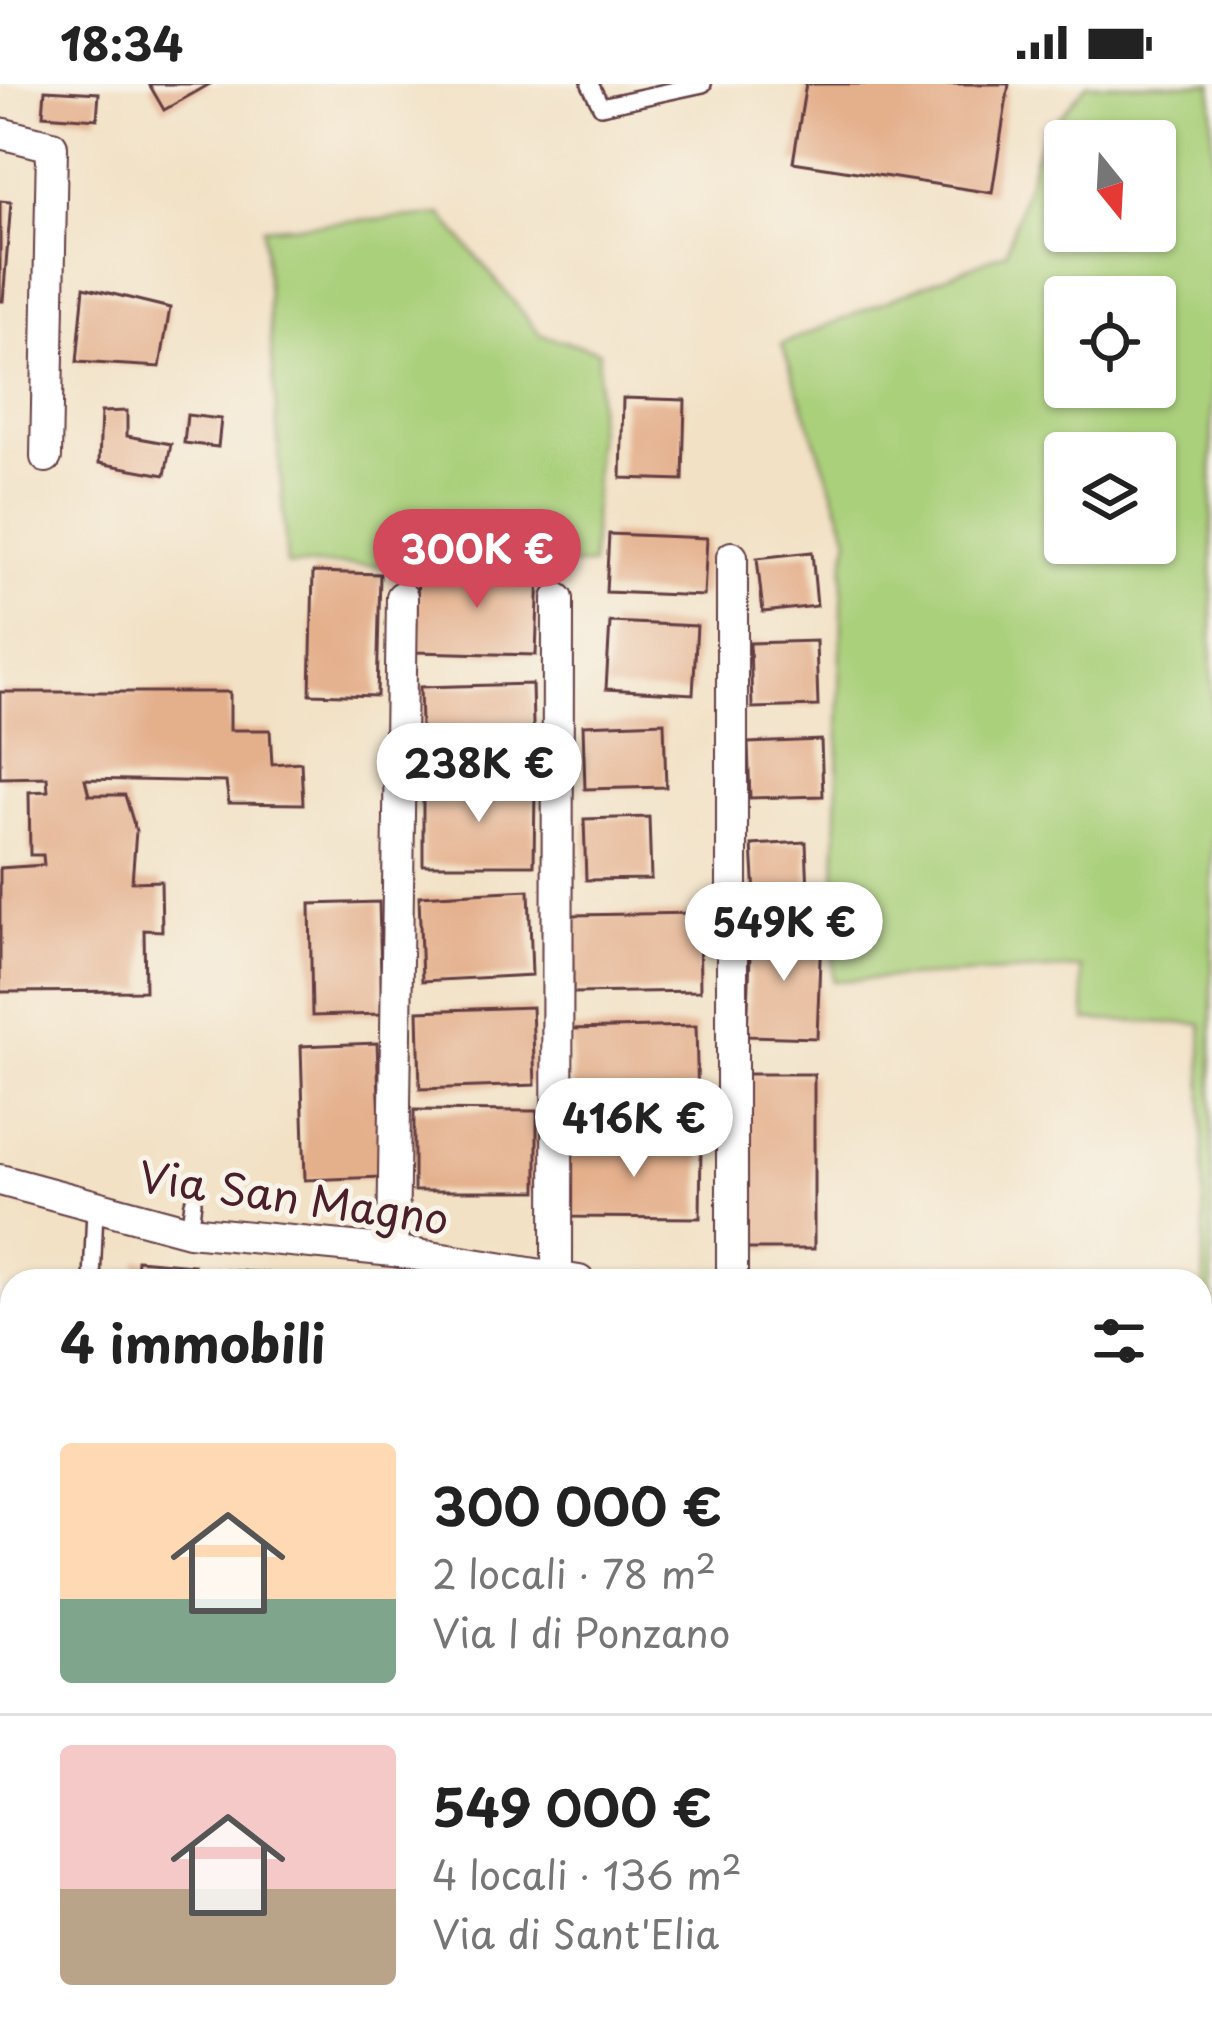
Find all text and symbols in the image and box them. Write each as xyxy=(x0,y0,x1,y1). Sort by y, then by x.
text: 18:34 xyxy=(60,8,183,76)
north arrow xyxy=(1044,120,1176,252)
map controls xyxy=(1044,120,1176,564)
button: locate xyxy=(1044,276,1176,408)
button: layers xyxy=(1044,432,1176,564)
pin: 300K € xyxy=(379,509,575,611)
text: 300K € xyxy=(400,518,554,577)
pin: 238K € xyxy=(381,723,577,825)
text: 238K € xyxy=(404,732,554,791)
pin: 549K € xyxy=(686,882,882,984)
text: 549K € xyxy=(712,891,856,950)
pin: 416K € xyxy=(536,1078,732,1180)
text: 416K € xyxy=(562,1087,706,1146)
street label: Via San Magno xyxy=(135,1143,453,1249)
text: 4 immobili xyxy=(60,1303,325,1380)
icon: filters xyxy=(1086,1308,1152,1374)
text: 300 000 € xyxy=(432,1466,722,1543)
icon: home xyxy=(156,1491,300,1635)
text: 2 locali · 78 m² xyxy=(432,1543,716,1602)
text: Via I di Ponzano xyxy=(432,1602,730,1661)
text: 549 000 € xyxy=(432,1767,712,1844)
icon: home xyxy=(156,1793,300,1937)
text: 4 locali · 136 m² xyxy=(432,1844,742,1903)
text: Via di Sant'Elia xyxy=(432,1903,719,1962)

